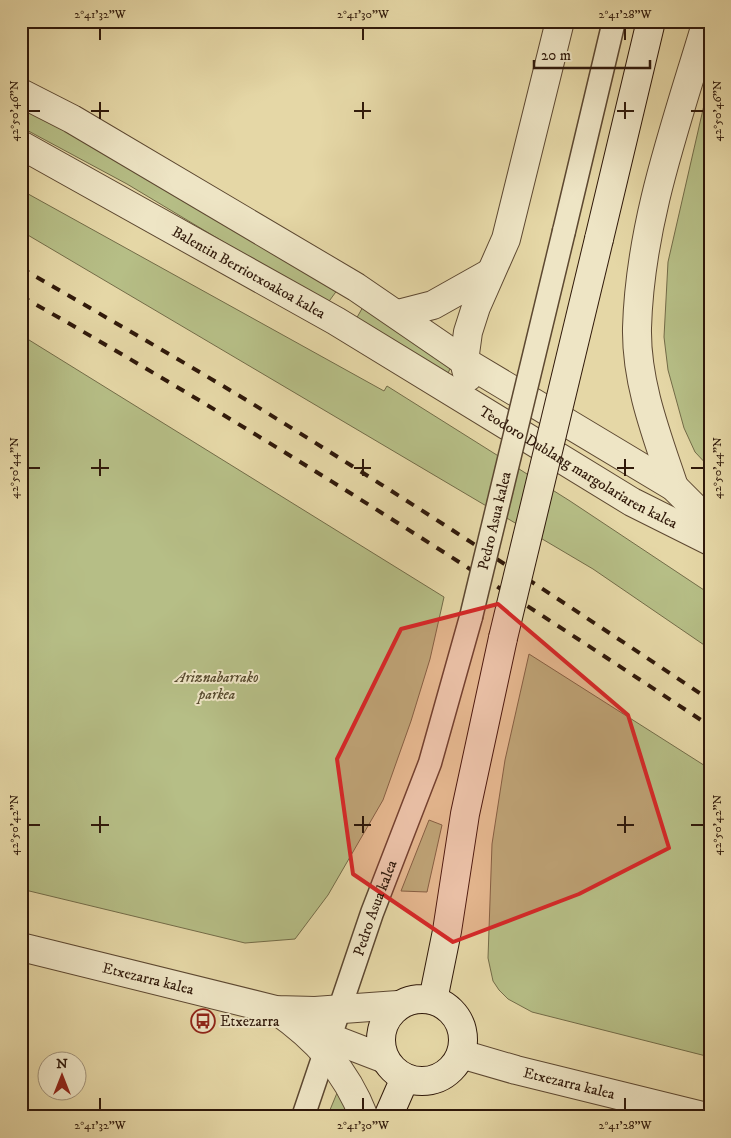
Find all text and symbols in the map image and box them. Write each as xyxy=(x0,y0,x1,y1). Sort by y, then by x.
text: 2°41'32"W xyxy=(74,7,127,22)
text: 2°41'30"W xyxy=(337,7,390,22)
text: 2°41'28"W xyxy=(599,7,652,22)
scale bar xyxy=(534,38,650,70)
text: 20 m xyxy=(541,46,571,65)
text: 42°50'46"N xyxy=(7,80,22,142)
text: 42°50'46"N xyxy=(710,80,725,142)
street label: Balentin Berriotxoakoa kalea xyxy=(169,222,330,323)
street label: Teodoro Dublang margolariaren kalea xyxy=(476,401,681,533)
text: 42°50'44"N xyxy=(7,437,22,499)
text: 42°50'44"N xyxy=(710,437,725,499)
street label: Pedro Asua kalea xyxy=(473,469,515,572)
park label: Ariznabarrako parkea xyxy=(173,668,259,704)
text: 42°50'42"N xyxy=(7,794,22,855)
text: 42°50'42"N xyxy=(710,794,725,855)
street label: Pedro Asua kalea xyxy=(349,857,401,958)
street label: Etxezarra kalea xyxy=(101,958,196,999)
bus stop icon: Etxezarra xyxy=(190,1008,216,1034)
place label: Etxezarra xyxy=(220,1012,280,1031)
north arrow xyxy=(38,1050,88,1100)
text: N xyxy=(56,1055,68,1073)
street label: Etxezarra kalea xyxy=(521,1063,617,1104)
text: 2°41'32"W xyxy=(74,1118,127,1133)
text: 2°41'30"W xyxy=(337,1118,390,1133)
text: 2°41'28"W xyxy=(599,1118,652,1133)

